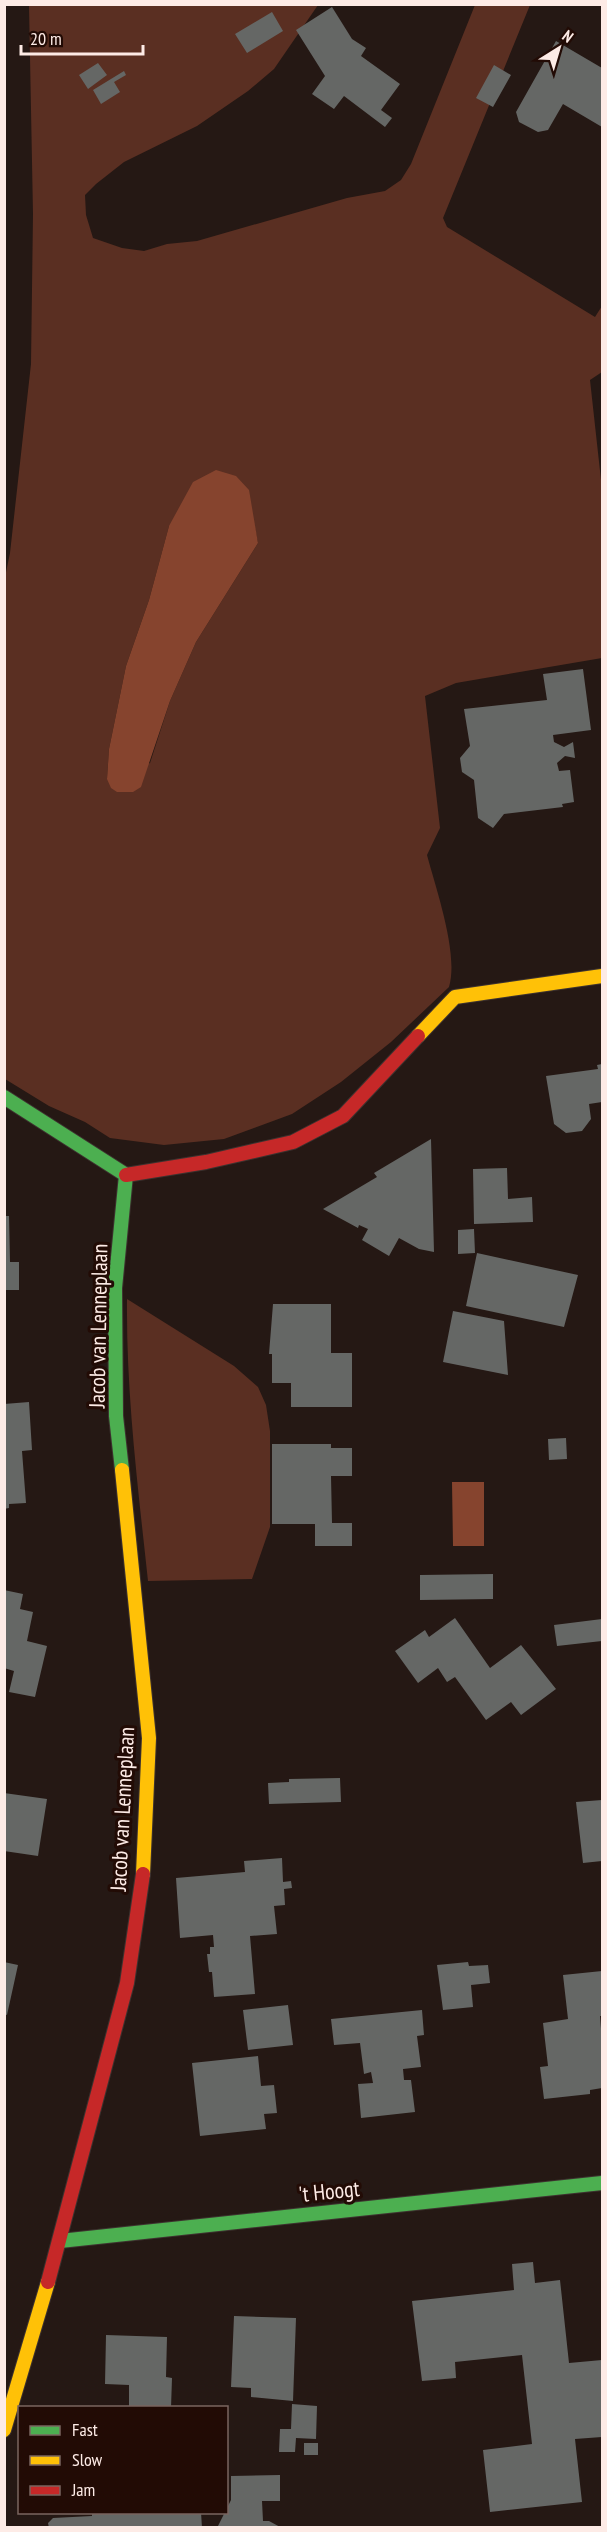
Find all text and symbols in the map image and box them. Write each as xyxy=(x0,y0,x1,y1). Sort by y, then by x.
scale bar xyxy=(21,18,142,56)
north arrow xyxy=(529,18,589,78)
text: N xyxy=(559,25,577,47)
text: 20 m xyxy=(30,27,62,50)
street label: Jacob van Lenneplaan xyxy=(83,1244,113,1409)
street label: Jacob van Lenneplaan xyxy=(104,1726,140,1893)
street label: 't Hoogt xyxy=(297,2174,361,2208)
legend xyxy=(18,2406,228,2514)
text: Fast xyxy=(72,2418,98,2441)
text: Slow xyxy=(72,2448,103,2471)
text: Jam xyxy=(71,2478,95,2501)

